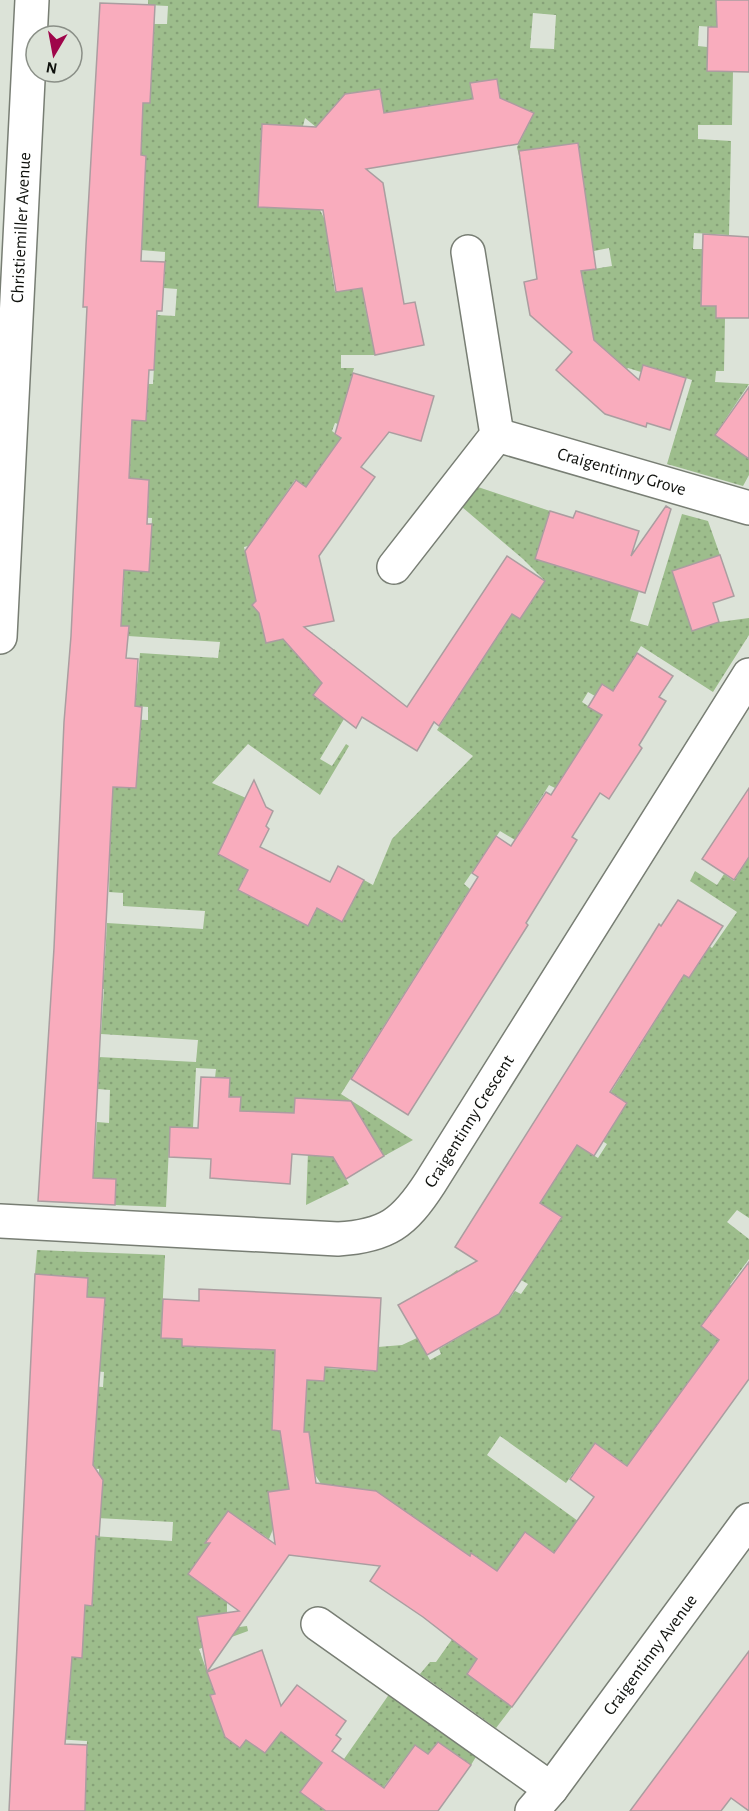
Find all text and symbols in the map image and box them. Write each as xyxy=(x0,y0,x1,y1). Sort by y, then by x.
north arrow xyxy=(24,24,84,84)
text: N xyxy=(45,59,58,77)
street label: Christiemiller Avenue xyxy=(9,152,34,304)
street label: Craigentinny Grove xyxy=(555,445,688,499)
street label: Craigentinny Crescent xyxy=(421,1052,518,1191)
street label: Craigentinny Avenue xyxy=(601,1591,701,1719)

